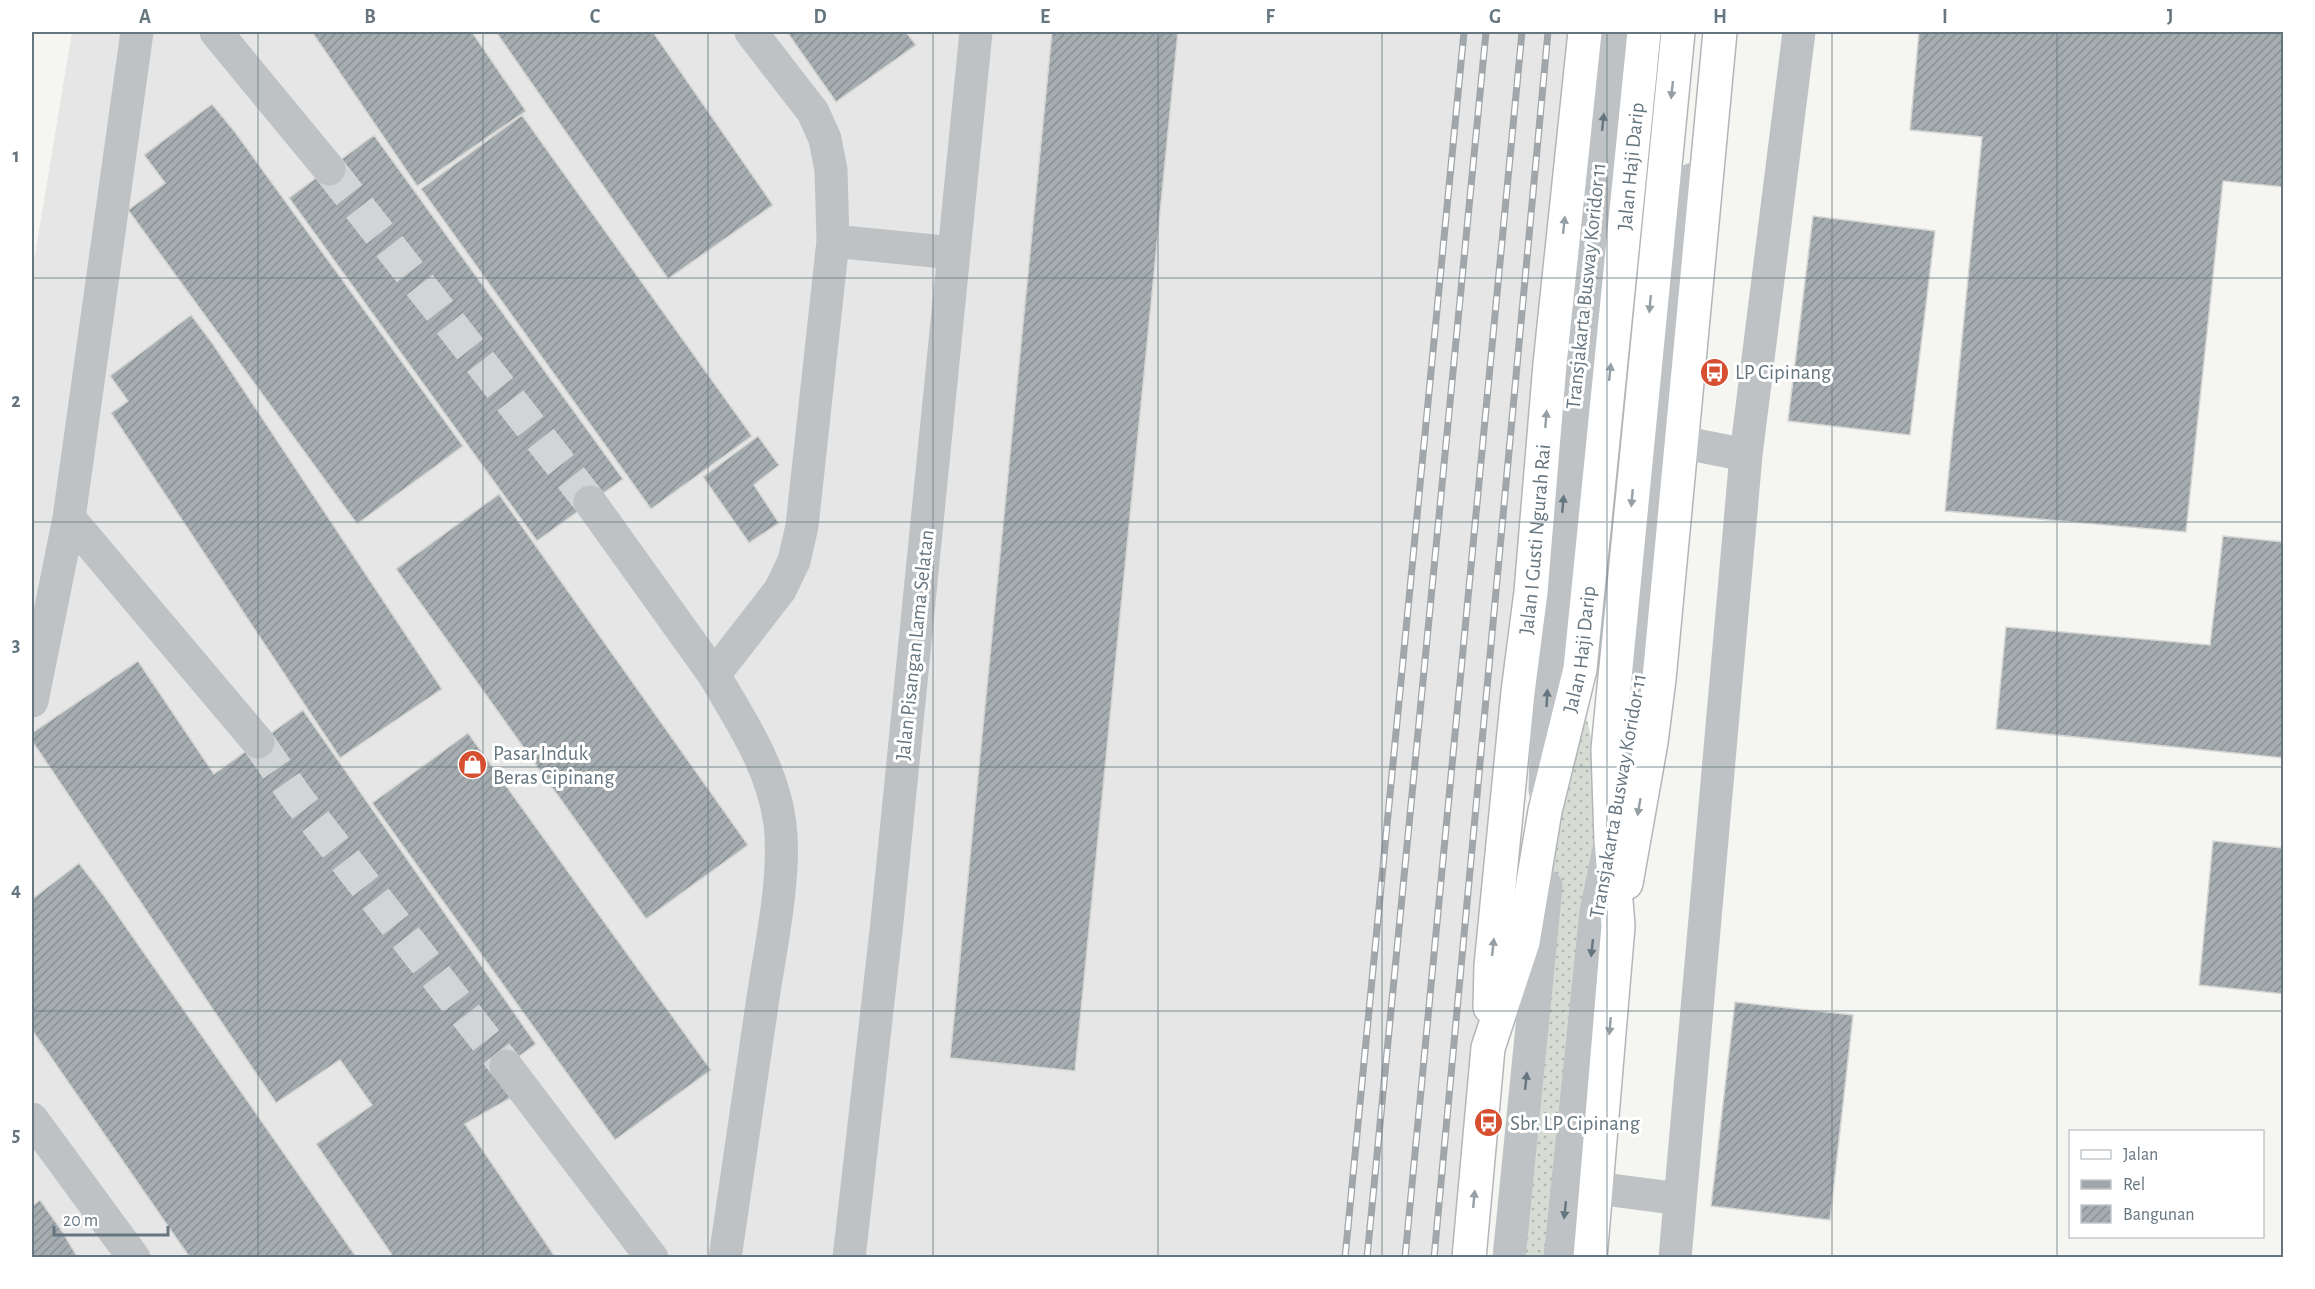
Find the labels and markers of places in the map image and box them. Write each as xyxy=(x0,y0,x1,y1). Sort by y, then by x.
bus stop icon: LP Cipinang xyxy=(1698,356,1730,388)
place label: LP Cipinang xyxy=(1735,362,1832,383)
place label: Pasar Induk Beras Cipinang xyxy=(493,743,615,788)
shop icon: Pasar Induk Beras Cipinang xyxy=(456,749,488,781)
bus stop icon: Sbr. LP Cipinang xyxy=(1473,1107,1505,1139)
place label: Sbr. LP Cipinang xyxy=(1510,1113,1641,1134)

